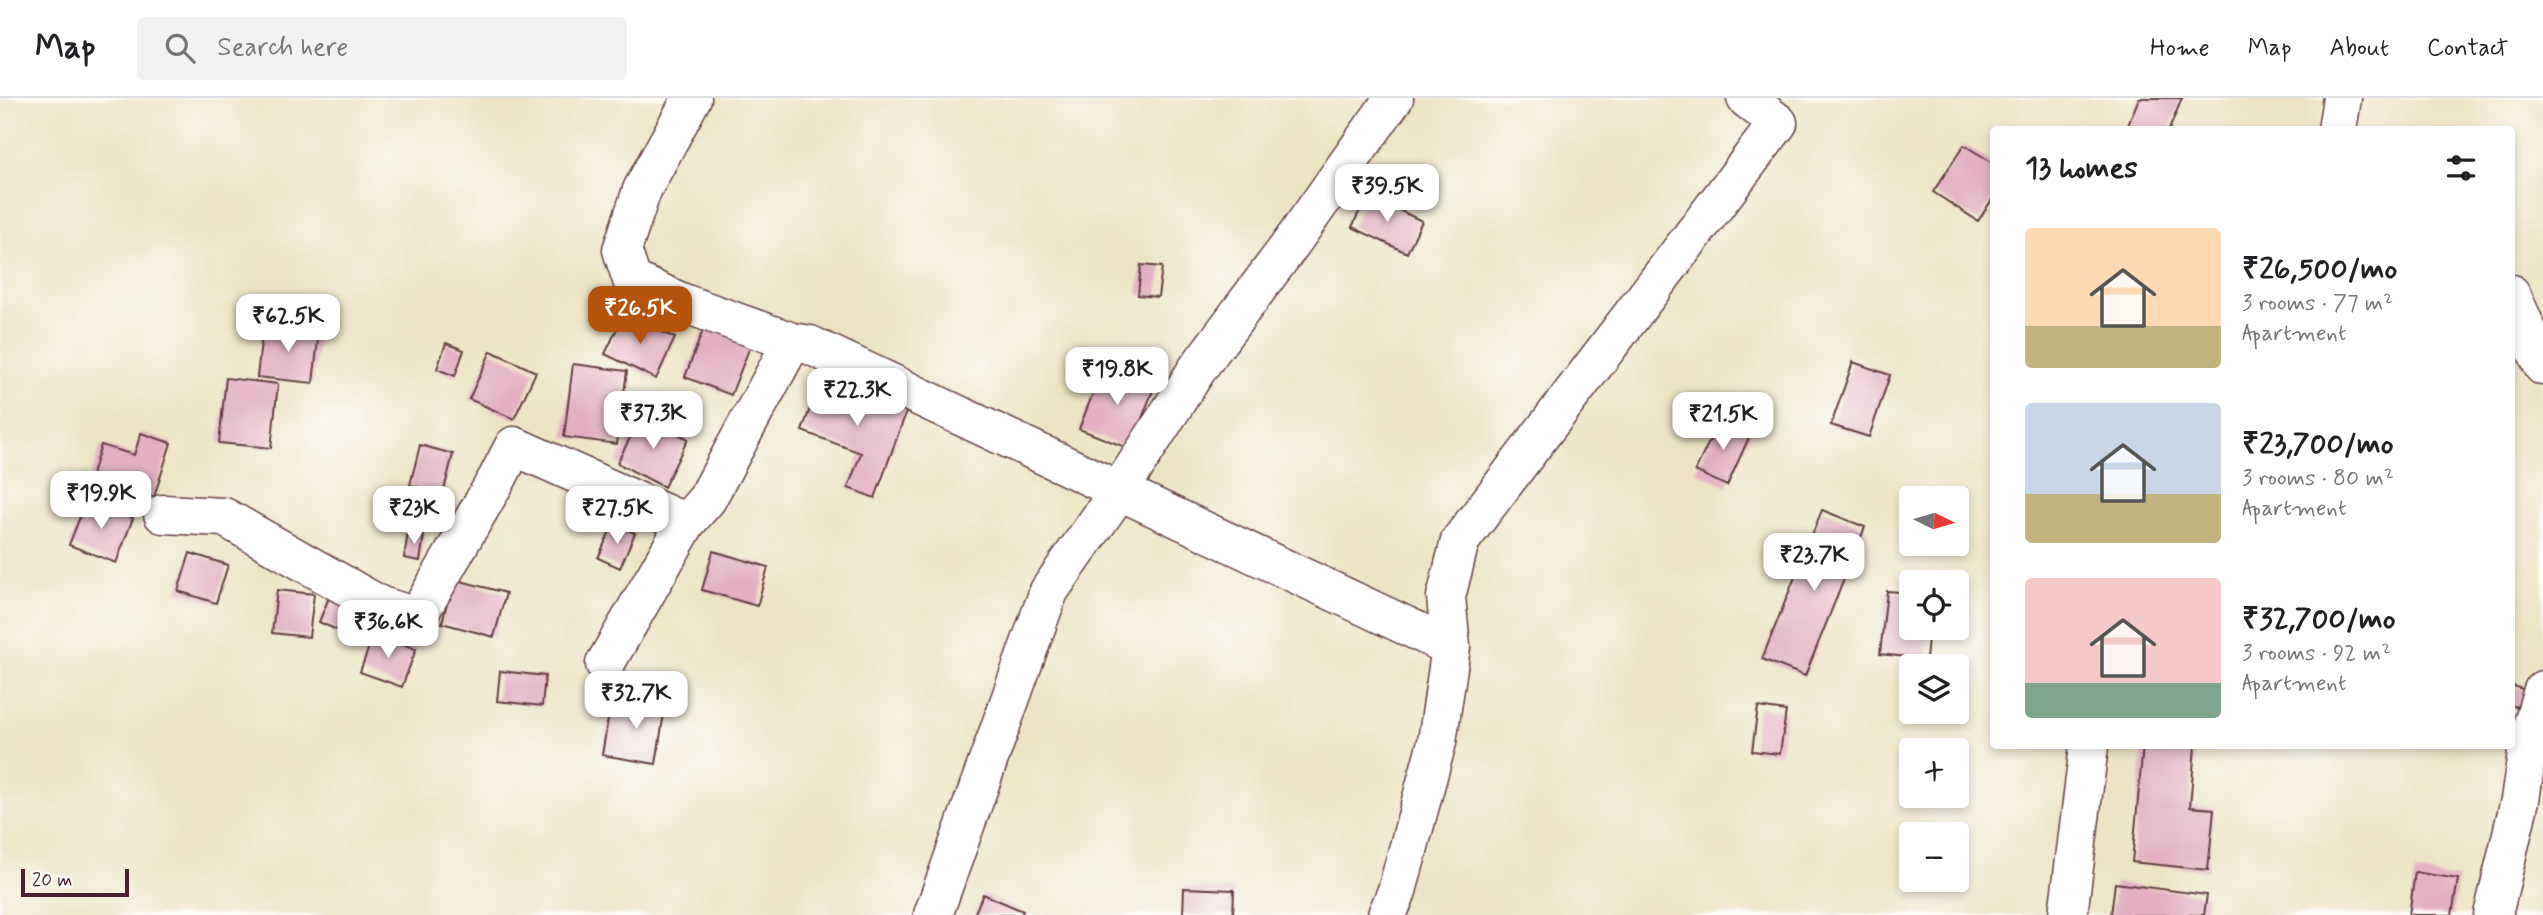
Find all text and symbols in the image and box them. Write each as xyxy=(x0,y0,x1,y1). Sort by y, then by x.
search box xyxy=(137,17,627,80)
text: Map xyxy=(35,26,95,70)
icon: search xyxy=(161,29,199,67)
text: Search here xyxy=(217,31,348,65)
text: Home xyxy=(2150,33,2210,64)
text: Map xyxy=(2248,33,2292,64)
text: About xyxy=(2330,33,2389,64)
text: Contact xyxy=(2427,33,2508,64)
text: 13 homes xyxy=(2025,149,2138,188)
icon: filters xyxy=(2442,149,2480,187)
pin: ₹39.5K xyxy=(1330,164,1444,224)
text: ₹39.5K xyxy=(1351,172,1423,202)
text: ₹26,500/mo xyxy=(2242,250,2397,289)
icon: home xyxy=(2081,256,2165,340)
pin: ₹26.5K xyxy=(583,286,697,346)
text: 3 rooms · 77 m² xyxy=(2242,289,2393,319)
pin: ₹62.5K xyxy=(231,294,345,354)
text: ₹26.5K xyxy=(604,294,676,324)
text: ₹62.5K xyxy=(252,302,324,332)
text: Apartment xyxy=(2242,319,2347,349)
pin: ₹19.8K xyxy=(1060,348,1174,407)
text: ₹19.8K xyxy=(1081,355,1153,385)
pin: ₹22.3K xyxy=(800,368,914,428)
text: ₹22.3K xyxy=(823,376,891,406)
pin: ₹37.3K xyxy=(596,392,710,451)
pin: ₹21.5K xyxy=(1666,392,1780,452)
text: ₹37.3K xyxy=(620,399,686,429)
text: ₹21.5K xyxy=(1688,400,1758,430)
text: ₹23,700/mo xyxy=(2242,425,2393,464)
icon: home xyxy=(2081,431,2165,515)
text: 3 rooms · 80 m² xyxy=(2242,464,2394,494)
pin: ₹19.9K xyxy=(44,472,158,531)
text: ₹19.9K xyxy=(66,479,136,509)
pin: ₹23K xyxy=(373,486,455,546)
pin: ₹27.5K xyxy=(560,486,674,546)
north arrow xyxy=(1899,486,1969,556)
map controls xyxy=(1899,486,1969,892)
text: ₹23K xyxy=(389,494,439,524)
text: ₹27.5K xyxy=(582,494,652,524)
text: Apartment xyxy=(2242,494,2347,524)
pin: ₹23.7K xyxy=(1757,533,1871,593)
text: ₹23.7K xyxy=(1779,541,1849,571)
button: locate xyxy=(1899,570,1969,640)
text: ₹32,700/mo xyxy=(2242,600,2395,639)
pin: ₹36.6K xyxy=(331,601,445,660)
icon: home xyxy=(2081,606,2165,690)
text: ₹36.6K xyxy=(353,608,423,638)
text: 3 rooms · 92 m² xyxy=(2242,639,2391,669)
button: layers xyxy=(1899,654,1969,724)
text: Apartment xyxy=(2242,669,2347,699)
pin: ₹32.7K xyxy=(579,672,693,731)
text: ₹32.7K xyxy=(601,679,671,709)
button: + xyxy=(1899,738,1969,808)
button: − xyxy=(1899,822,1969,892)
scale bar xyxy=(21,866,130,898)
text: 20 m xyxy=(32,868,72,893)

